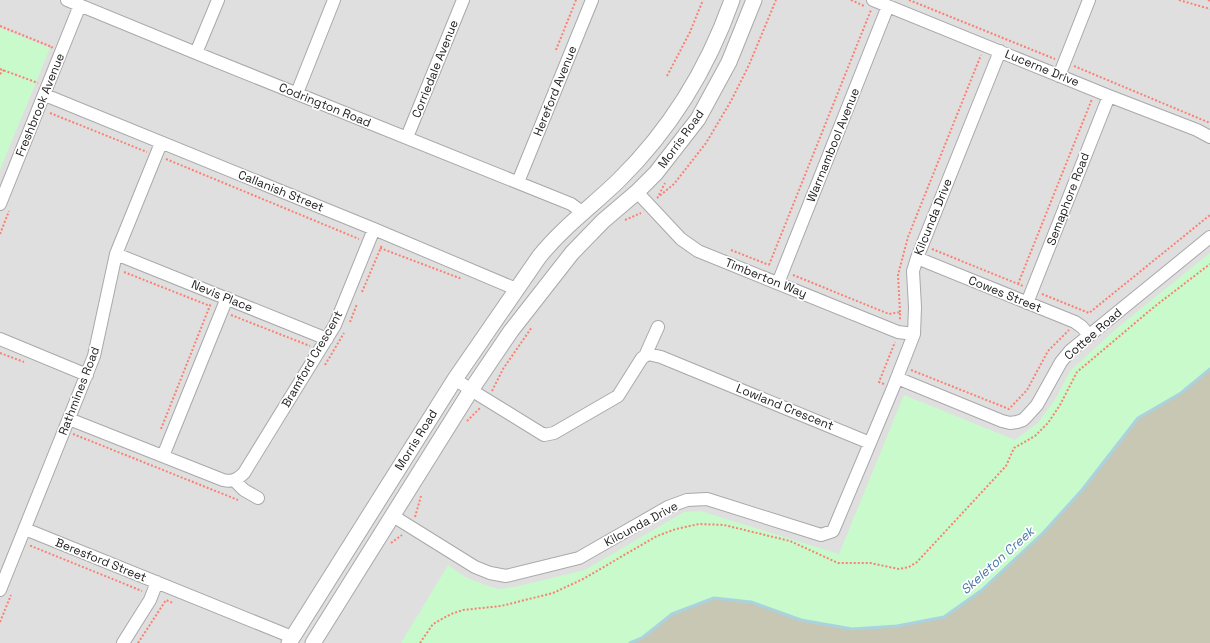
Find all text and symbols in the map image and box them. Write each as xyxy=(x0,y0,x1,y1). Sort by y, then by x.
street label: Corriedale Avenue xyxy=(408,18,462,120)
street label: Hereford Avenue xyxy=(530,44,580,138)
street label: Lucerne Drive xyxy=(1002,46,1082,90)
street label: Freshbrook Avenue xyxy=(12,51,68,159)
street label: Codrington Road xyxy=(277,79,373,131)
street label: Warrnambool Avenue xyxy=(803,86,863,204)
street label: Morris Road xyxy=(654,107,708,171)
street label: Semaphore Road xyxy=(1043,150,1093,248)
street label: Callanish Street xyxy=(236,167,326,215)
street label: Kilcunda Drive xyxy=(910,176,956,258)
street label: Timberton Way xyxy=(723,254,809,302)
street label: Cowes Street xyxy=(966,272,1044,316)
street label: Nevis Place xyxy=(189,276,255,316)
street label: Cottee Road xyxy=(1061,305,1125,363)
street label: Bramford Crescent xyxy=(278,308,346,410)
street label: Rathmines Road xyxy=(55,344,103,438)
street label: Lowland Crescent xyxy=(734,380,836,434)
street label: Morris Road xyxy=(391,407,441,473)
street label: Kilcunda Drive xyxy=(601,498,681,550)
water label: Skeleton Creek xyxy=(957,521,1039,598)
street label: Beresford Street xyxy=(53,534,149,586)

